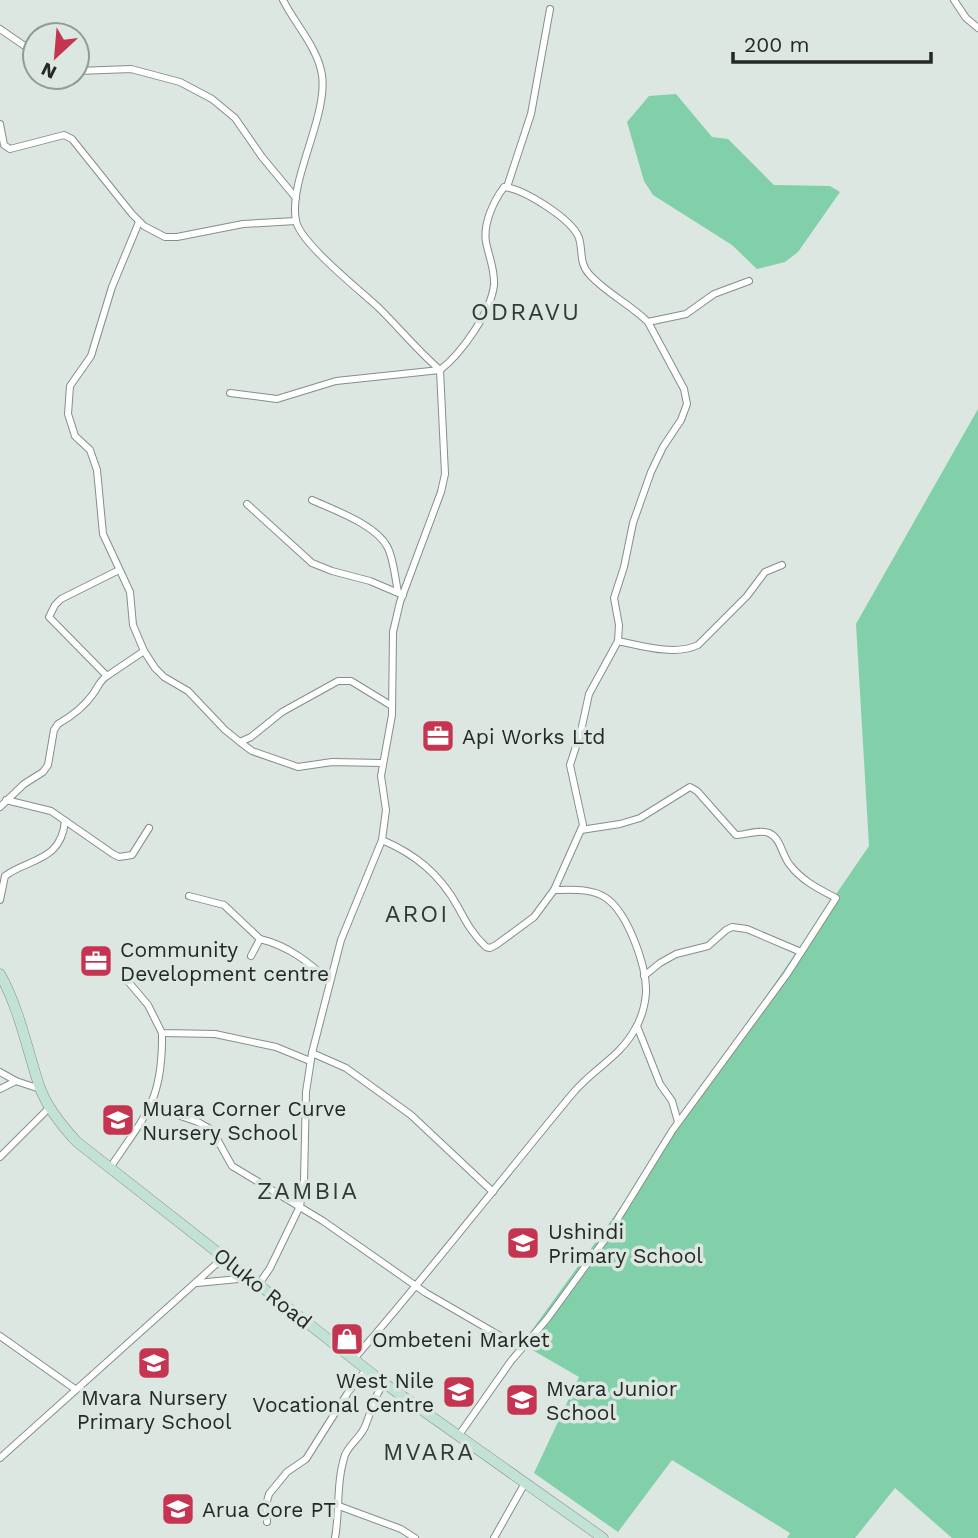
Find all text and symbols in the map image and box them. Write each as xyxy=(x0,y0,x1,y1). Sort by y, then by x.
north arrow xyxy=(21,21,91,91)
scale bar xyxy=(733,21,931,65)
text: 200 m xyxy=(744,32,810,57)
text: N xyxy=(37,57,60,84)
district label: ODRAVU xyxy=(471,298,581,326)
office icon: Api Works Ltd xyxy=(419,717,457,755)
place label: Api Works Ltd xyxy=(462,724,605,749)
district label: AROI xyxy=(385,900,449,928)
place label: Community Development centre xyxy=(120,937,329,986)
office icon: Community Development centre xyxy=(77,942,115,980)
place label: Muara Corner Curve Nursery School xyxy=(142,1096,346,1145)
school or university icon: Muara Corner Curve Nursery School xyxy=(99,1101,137,1139)
district label: ZAMBIA xyxy=(257,1177,359,1205)
place label: Ushindi Primary School xyxy=(548,1219,703,1268)
school or university icon: Ushindi Primary School xyxy=(504,1224,542,1262)
street label: Oluko Road xyxy=(209,1242,317,1334)
shop icon: Ombeteni Market xyxy=(328,1320,366,1358)
place label: Ombeteni Market xyxy=(372,1327,550,1352)
school or university icon: Mvara Nursery Primary School xyxy=(135,1344,173,1382)
place label: West Nile Vocational Centre xyxy=(252,1368,434,1417)
school or university icon: West Nile Vocational Centre xyxy=(440,1373,478,1411)
place label: Mvara Junior School xyxy=(546,1376,678,1425)
school or university icon: Mvara Junior School xyxy=(503,1381,541,1419)
place label: Mvara Nursery Primary School xyxy=(77,1385,232,1434)
district label: MVARA xyxy=(383,1438,475,1466)
school or university icon: Arua Core PT xyxy=(159,1490,197,1528)
place label: Arua Core PT xyxy=(202,1497,336,1522)

